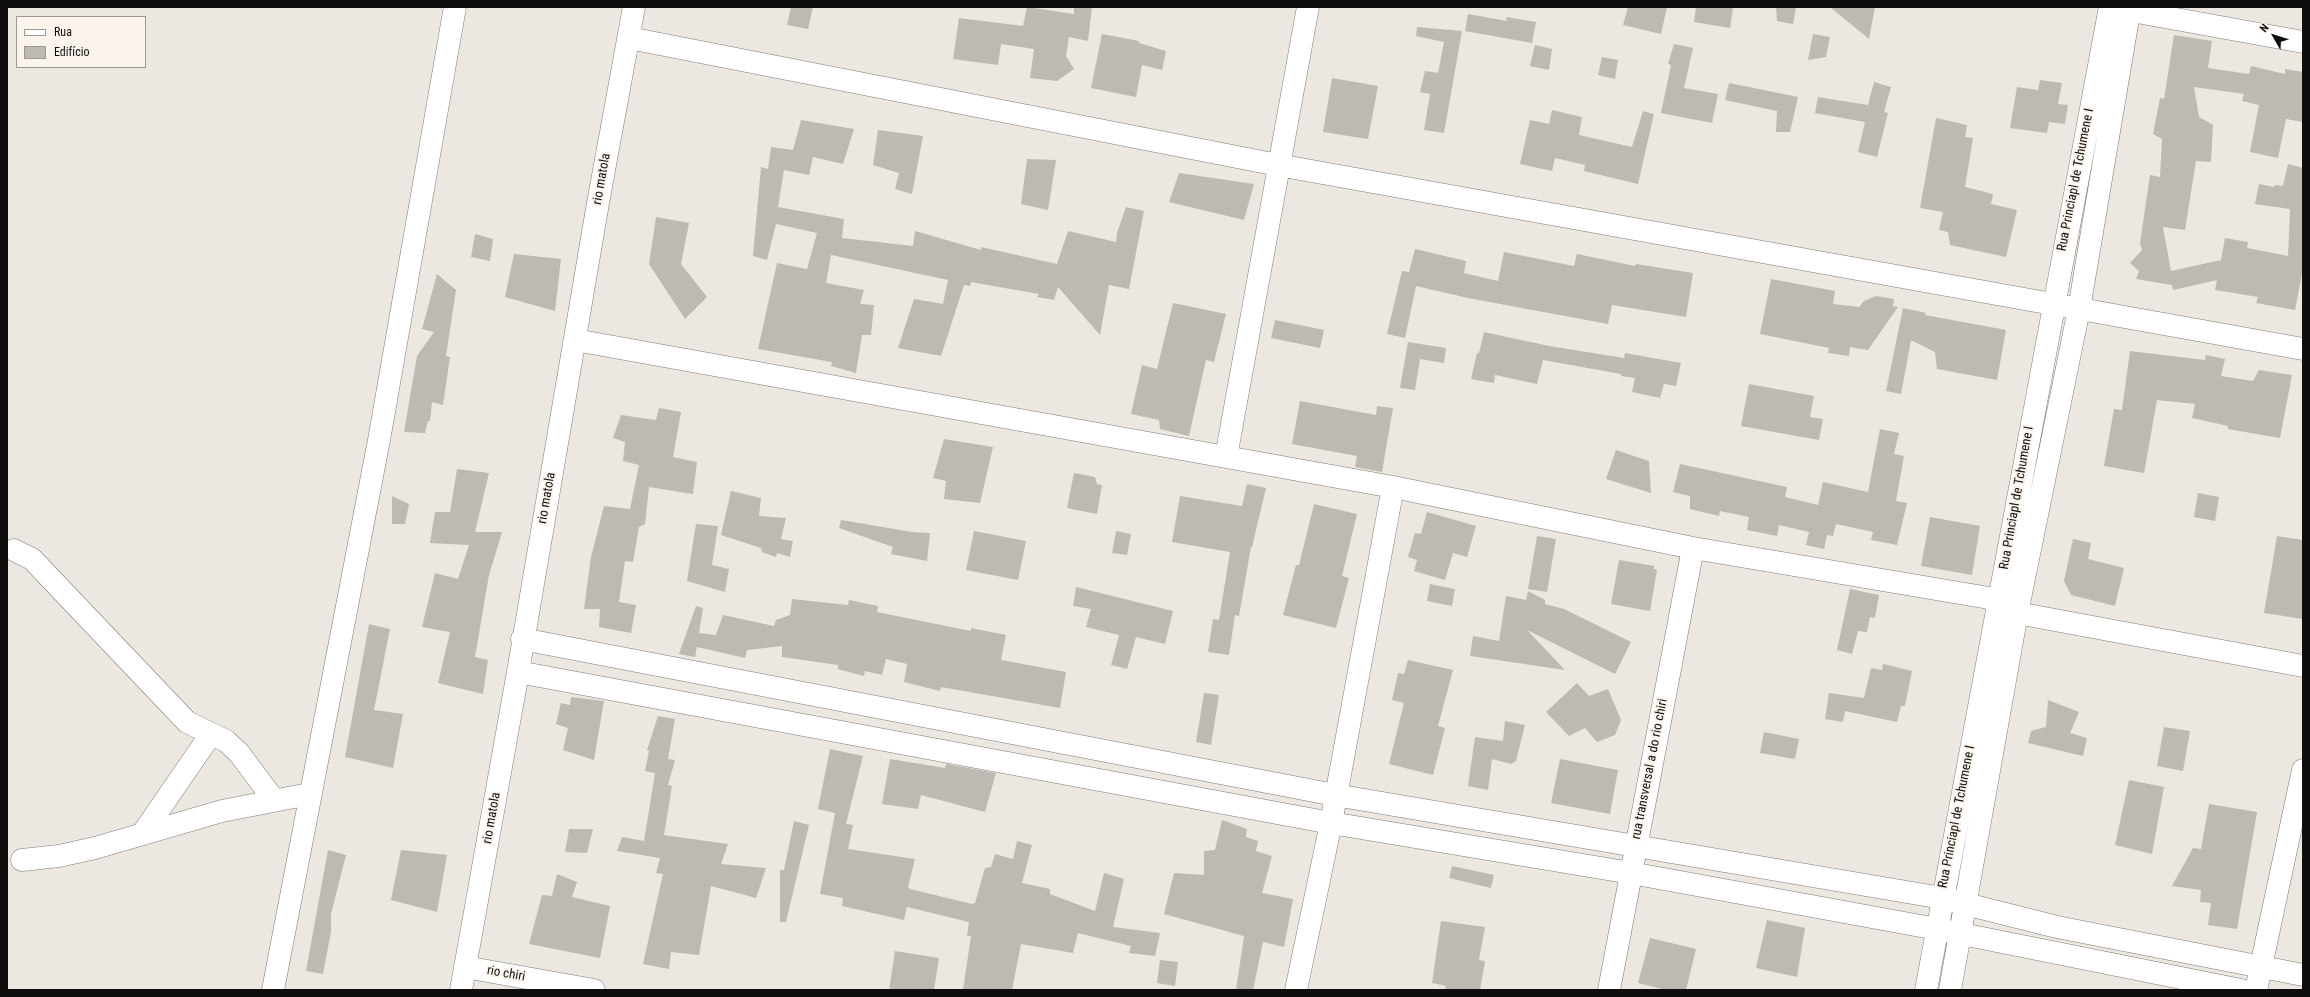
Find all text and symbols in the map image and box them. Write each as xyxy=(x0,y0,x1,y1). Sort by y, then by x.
legend xyxy=(16,16,146,68)
north arrow xyxy=(2254,16,2294,56)
text: N xyxy=(2257,21,2271,35)
text: Rua xyxy=(54,25,72,39)
text: Edifício xyxy=(54,45,90,59)
street label: Rua Princiapl de Tchumene I xyxy=(2054,107,2098,253)
street label: rio matola xyxy=(590,152,614,206)
street label: Rua Princiapl de Tchumene I xyxy=(1997,425,2037,571)
street label: rio matola xyxy=(535,471,559,525)
street label: rua transversal a do rio chiri xyxy=(1629,697,1671,841)
street label: Rua Princiapl de Tchumene I xyxy=(1935,744,1979,890)
street label: rio matola xyxy=(480,791,504,845)
street label: rio chiri xyxy=(486,963,526,985)

